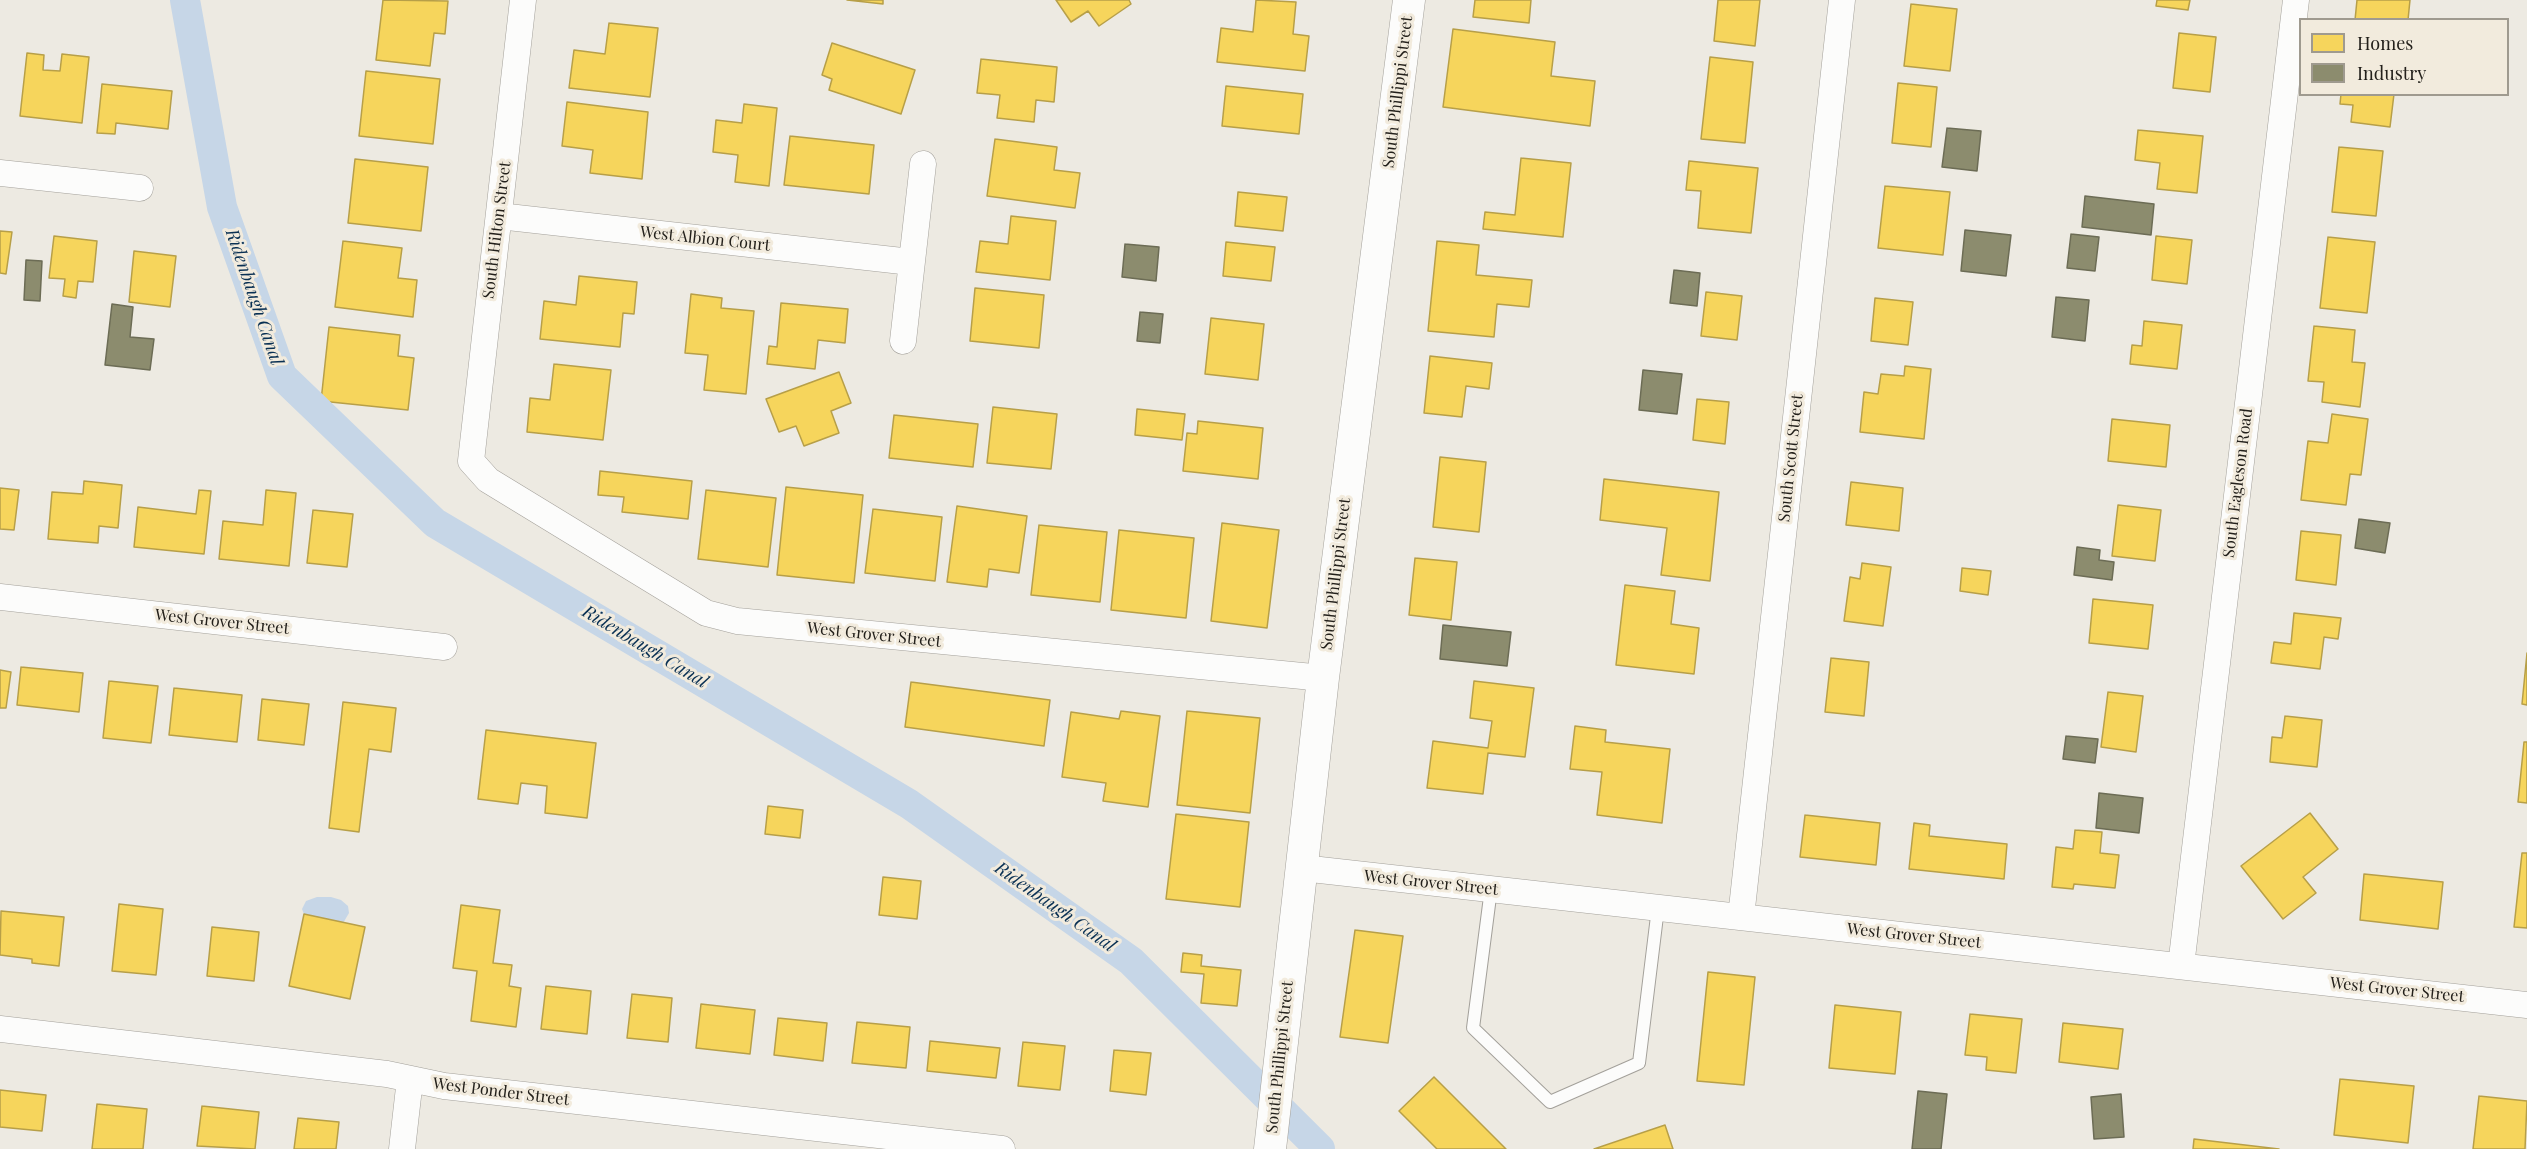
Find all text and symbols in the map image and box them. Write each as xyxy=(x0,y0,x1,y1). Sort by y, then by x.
street label: South Phillippi Street xyxy=(1379,15,1417,169)
legend xyxy=(2299,18,2509,96)
text: Homes xyxy=(2357,31,2413,55)
text: Industry xyxy=(2357,61,2426,85)
street label: South Hilton Street xyxy=(479,160,515,300)
street label: West Albion Court xyxy=(639,223,771,255)
water label: Ridenbaugh Canal xyxy=(221,226,287,368)
street label: South Scott Street xyxy=(1775,393,1807,523)
street label: South Eagleson Road xyxy=(2219,407,2257,559)
street label: South Phillippi Street xyxy=(1317,497,1355,651)
water label: Ridenbaugh Canal xyxy=(578,601,712,693)
street label: West Grover Street xyxy=(154,605,290,639)
street label: West Grover Street xyxy=(806,618,942,652)
water label: Ridenbaugh Canal xyxy=(990,857,1120,957)
street label: West Grover Street xyxy=(1363,866,1499,900)
street label: West Grover Street xyxy=(1846,919,1982,953)
street label: West Grover Street xyxy=(2329,973,2465,1007)
street label: South Phillippi Street xyxy=(1262,980,1298,1134)
street label: West Ponder Street xyxy=(432,1074,570,1110)

